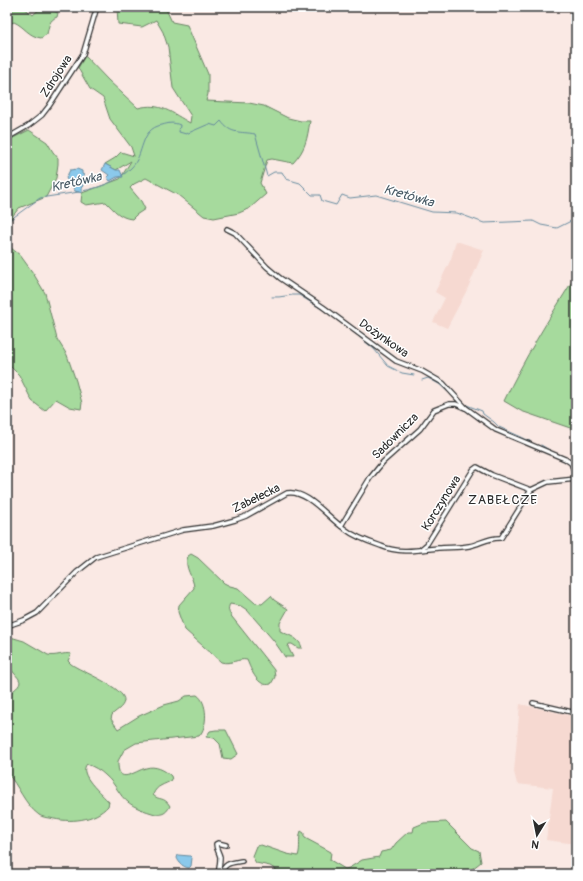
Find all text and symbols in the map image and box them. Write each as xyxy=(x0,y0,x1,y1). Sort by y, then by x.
street label: Zdrojowa xyxy=(37,52,76,100)
water label: Kretówka xyxy=(49,168,104,196)
water label: Kretówka xyxy=(382,181,436,211)
street label: Dożynkowa xyxy=(356,316,412,361)
street label: Sadownicza xyxy=(369,410,422,463)
street label: Korczynowa xyxy=(419,472,465,534)
street label: Zabełecka xyxy=(230,480,283,516)
district label: ZABEŁCZE xyxy=(468,492,538,508)
north arrow xyxy=(517,815,557,855)
text: N xyxy=(530,837,540,851)

